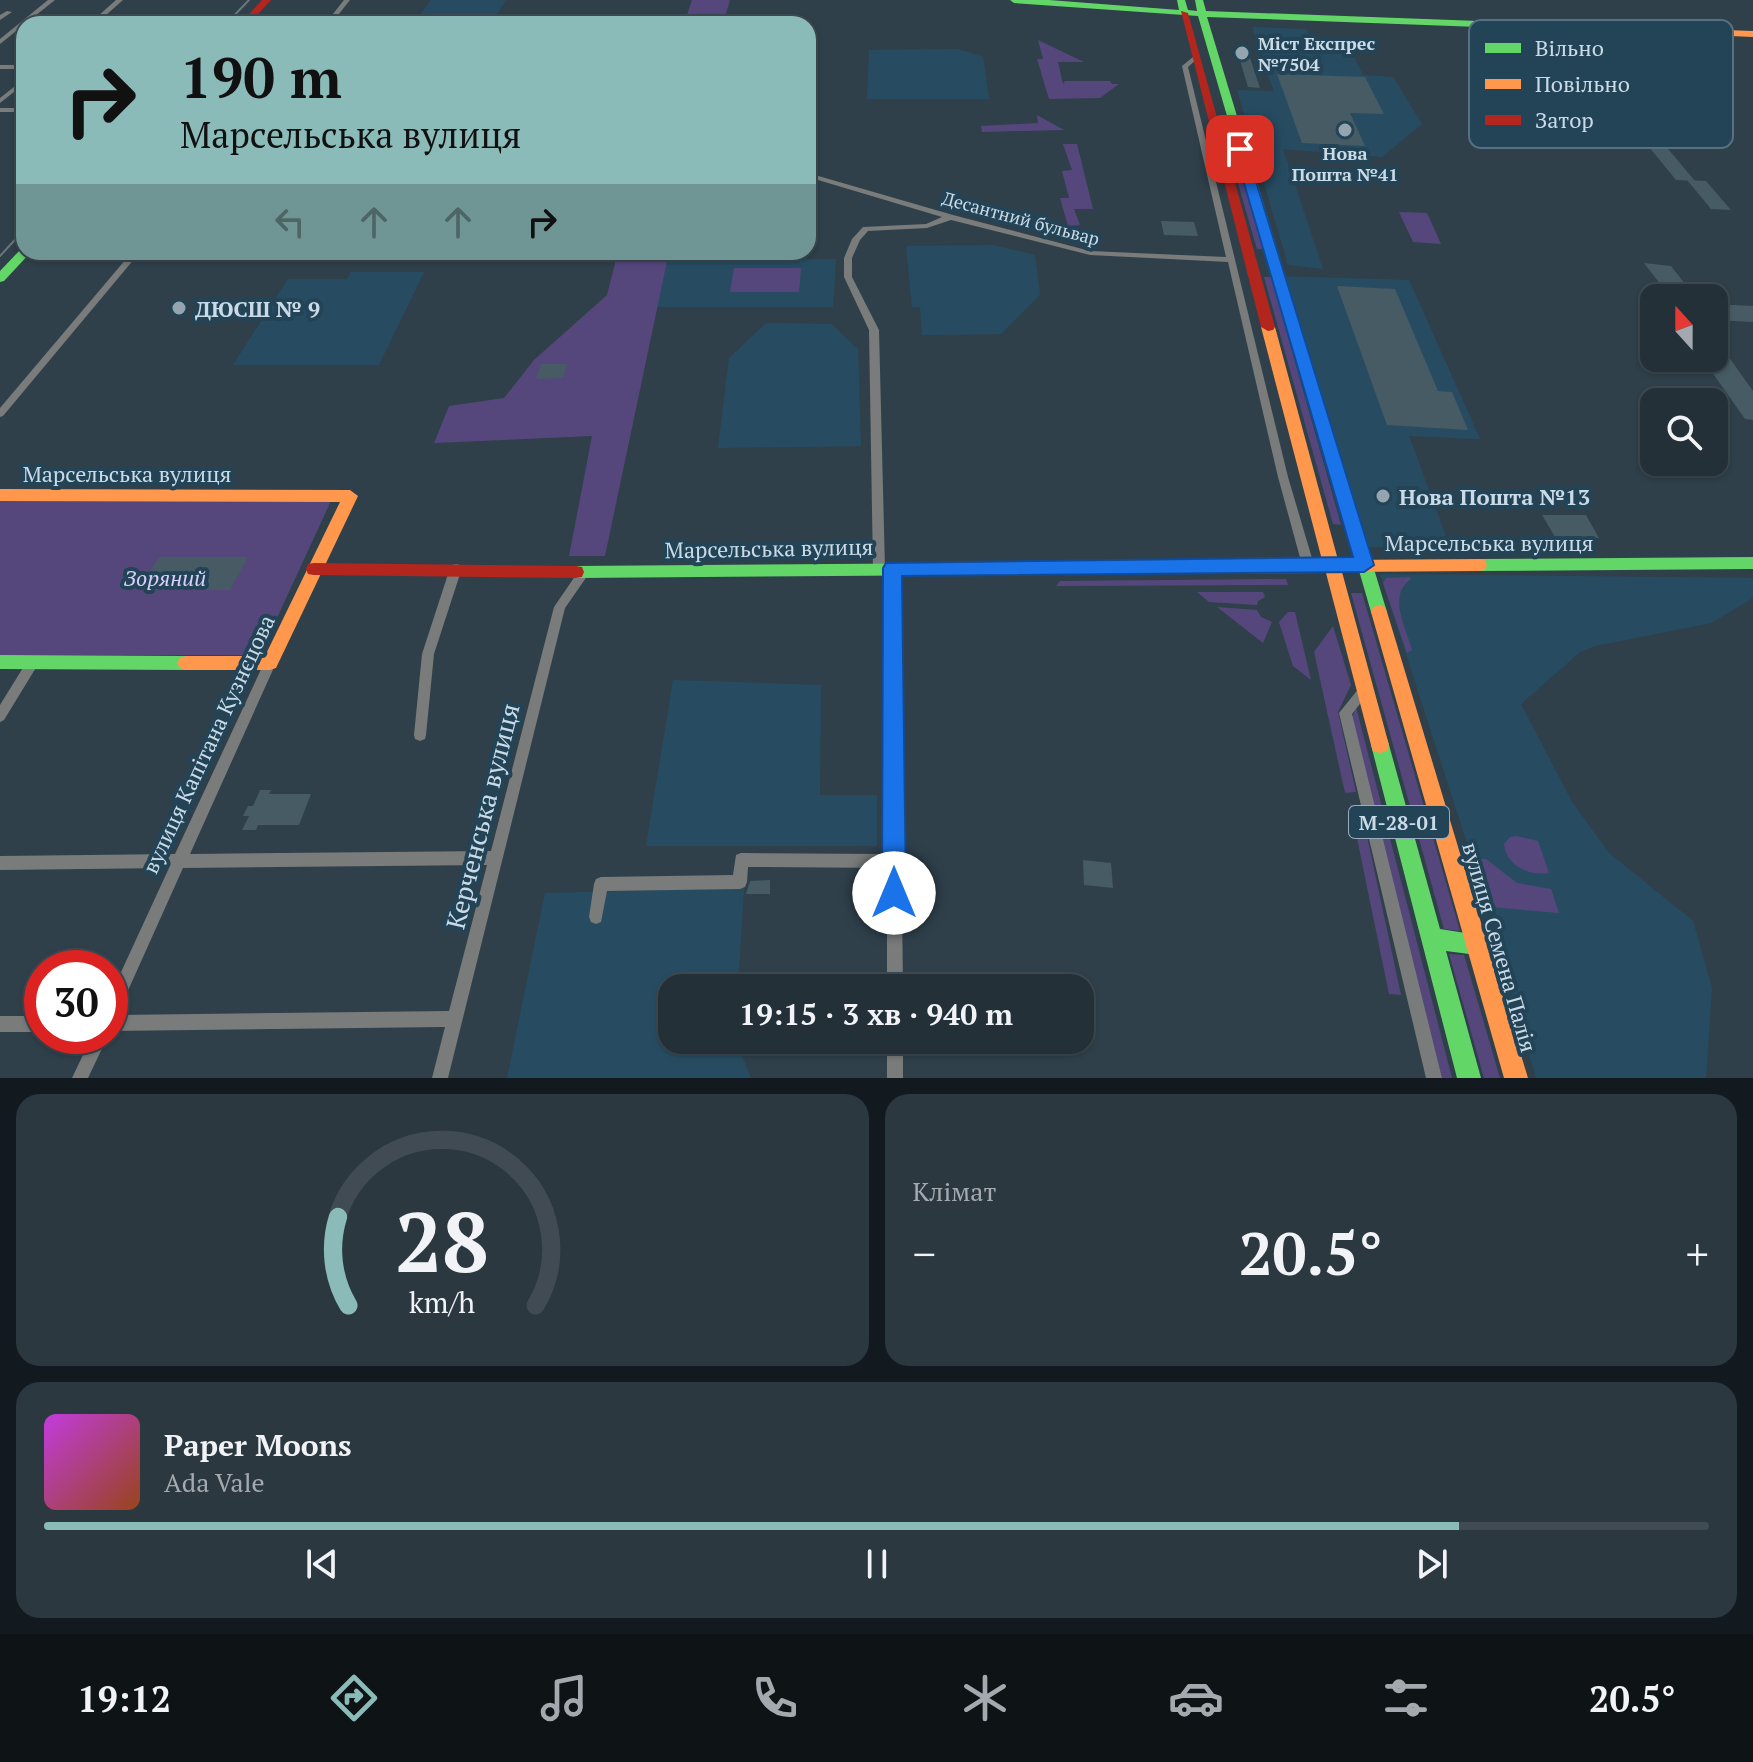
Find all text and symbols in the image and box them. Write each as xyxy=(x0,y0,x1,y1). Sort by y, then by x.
legend xyxy=(1469,20,1733,148)
place label: Міст Експрес №7504 xyxy=(1258,31,1375,76)
text: Вільно xyxy=(1535,33,1604,62)
text: 190 m xyxy=(180,40,342,114)
marker: Міст Експрес №7504 xyxy=(1233,44,1251,62)
icon: right xyxy=(48,48,152,152)
text: Повільно xyxy=(1535,69,1630,98)
text: Затор xyxy=(1535,105,1594,134)
text: Марсельська вулиця xyxy=(180,111,521,158)
pin xyxy=(1206,115,1274,183)
marker: Нова Пошта №41 xyxy=(1336,121,1354,139)
icon: arrive xyxy=(1218,127,1262,171)
place label: Нова Пошта №41 xyxy=(1292,141,1398,186)
street label: Десантний бульвар xyxy=(940,185,1102,251)
icon: left xyxy=(268,200,312,244)
icon: ahead xyxy=(352,200,396,244)
icon: ahead xyxy=(436,200,480,244)
icon: right xyxy=(520,200,564,244)
north arrow xyxy=(1640,284,1728,372)
map controls xyxy=(1640,284,1728,476)
place label: ДЮСШ № 9 xyxy=(195,294,320,323)
marker: ДЮСШ № 9 xyxy=(170,299,188,317)
button: search xyxy=(1640,388,1728,476)
street label: Марсельська вулиця xyxy=(23,459,231,488)
place label: Нова Пошта №13 xyxy=(1399,482,1590,511)
marker: Нова Пошта №13 xyxy=(1374,487,1392,505)
street label: Марсельська вулиця xyxy=(1385,528,1593,557)
street label: Марсельська вулиця xyxy=(664,532,874,564)
park label: Зоряний xyxy=(124,563,206,592)
street label: вулиця Капітана Кузнєцова xyxy=(135,610,281,878)
street label: Керченська вулиця xyxy=(437,700,527,932)
road number: М-28-01 xyxy=(1349,806,1449,838)
street label: вулиця Семена Палія xyxy=(1456,839,1544,1055)
position arrow xyxy=(852,851,936,935)
speed limit sign: 30 xyxy=(24,950,128,1054)
text: 19:15 · 3 хв · 940 m xyxy=(739,994,1013,1034)
text: Клімат xyxy=(913,1174,996,1208)
text: 28 xyxy=(395,1186,489,1296)
text: 20.5° xyxy=(1239,1213,1383,1292)
text: − xyxy=(913,1224,936,1283)
text: + xyxy=(1686,1224,1709,1283)
text: km/h xyxy=(409,1283,475,1321)
text: Paper Moons xyxy=(164,1425,352,1465)
text: Ada Vale xyxy=(164,1465,265,1499)
icon: previous xyxy=(300,1542,344,1586)
icon: pause xyxy=(855,1542,899,1586)
icon: next xyxy=(1410,1542,1454,1586)
icon: directions xyxy=(326,1670,382,1726)
icon: music xyxy=(536,1670,592,1726)
icon: phone xyxy=(747,1670,803,1726)
icon: climate xyxy=(957,1670,1013,1726)
icon: car xyxy=(1168,1670,1224,1726)
icon: filters xyxy=(1378,1670,1434,1726)
text: 19:12 xyxy=(77,1675,171,1722)
text: 20.5° xyxy=(1589,1675,1676,1722)

